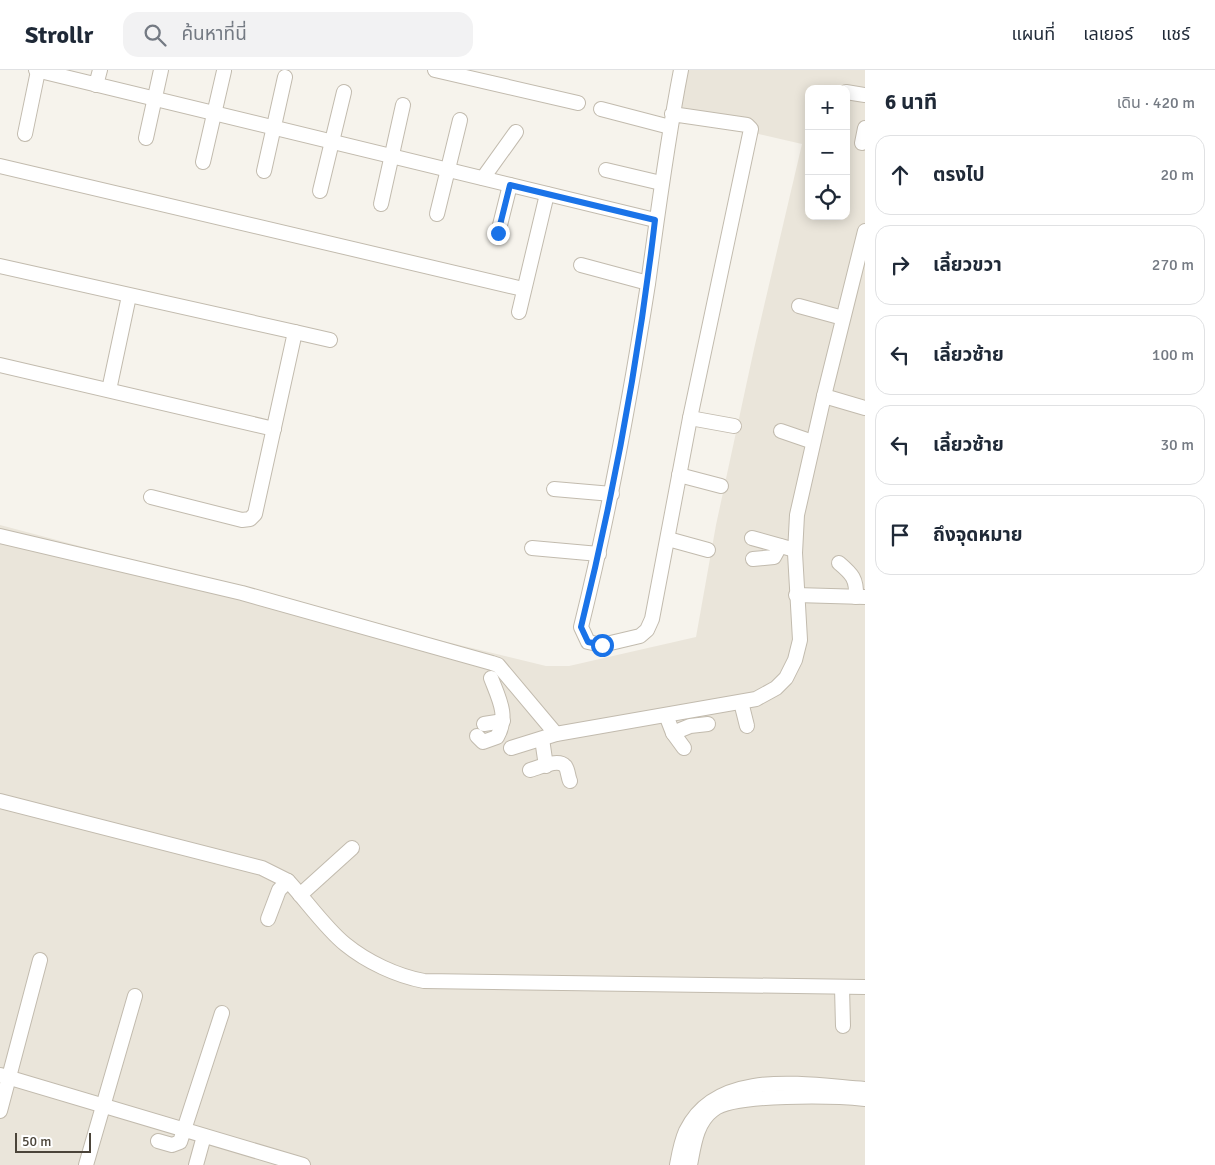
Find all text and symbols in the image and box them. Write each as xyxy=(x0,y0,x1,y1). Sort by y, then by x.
search box xyxy=(123,12,473,57)
text: Strollr xyxy=(25,20,93,50)
icon: search xyxy=(141,21,169,49)
text: ค้นหาที่นี่ xyxy=(181,22,247,46)
text: แผนที่ xyxy=(1011,23,1055,45)
text: เลเยอร์ xyxy=(1083,23,1133,45)
text: แชร์ xyxy=(1161,23,1190,45)
map controls xyxy=(805,85,850,220)
button: + xyxy=(805,85,850,130)
text: 6 นาที xyxy=(885,89,937,115)
text: เดิน · 420 m xyxy=(1117,93,1195,113)
button: − xyxy=(805,130,850,175)
icon: ahead xyxy=(886,161,914,189)
text: ตรงไป xyxy=(933,163,985,187)
text: 20 m xyxy=(1160,165,1194,185)
button: locate xyxy=(805,175,850,220)
route end xyxy=(487,222,510,245)
icon: right xyxy=(886,251,914,279)
text: เลี้ยวขวา xyxy=(933,253,1002,277)
text: 270 m xyxy=(1152,255,1194,275)
icon: left xyxy=(886,341,914,369)
text: เลี้ยวซ้าย xyxy=(933,343,1004,367)
text: 100 m xyxy=(1152,345,1194,365)
icon: left xyxy=(886,431,914,459)
text: เลี้ยวซ้าย xyxy=(933,433,1004,457)
text: 30 m xyxy=(1160,435,1194,455)
icon: arrive xyxy=(886,521,914,549)
text: ถึงจุดหมาย xyxy=(933,523,1023,547)
route start xyxy=(591,634,614,657)
scale bar xyxy=(15,1130,91,1153)
text: 50 m xyxy=(22,1133,51,1150)

